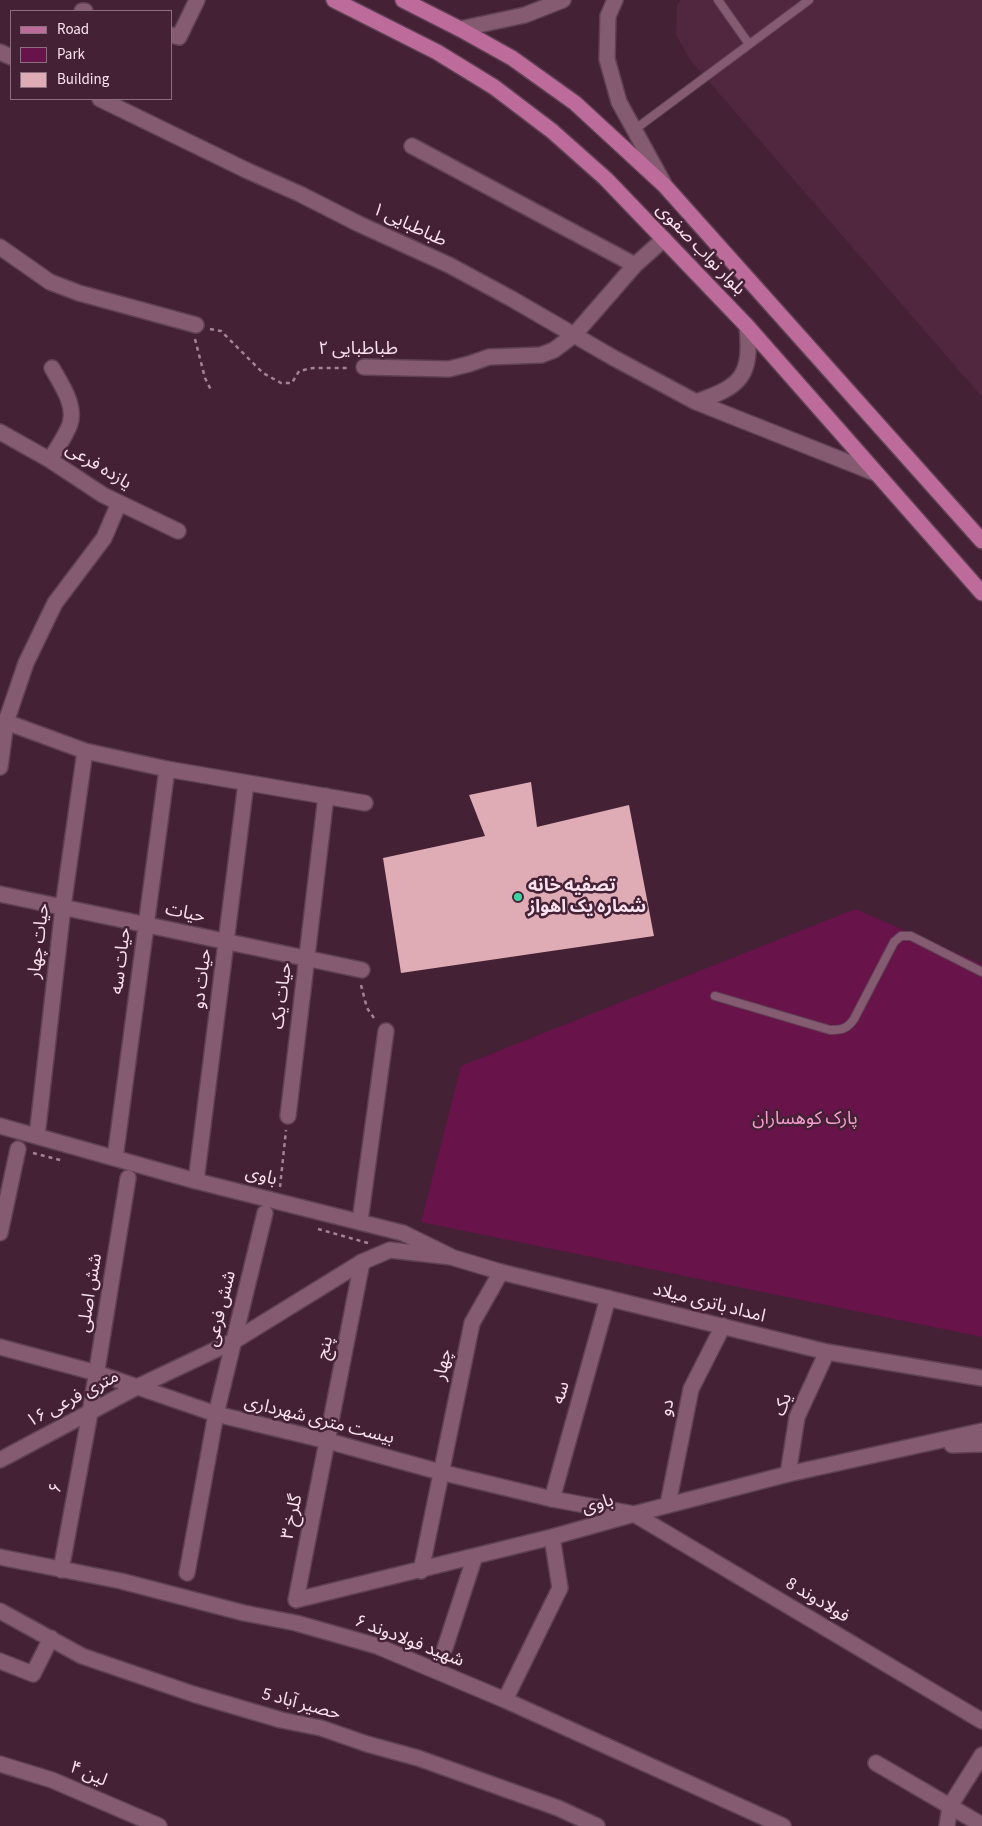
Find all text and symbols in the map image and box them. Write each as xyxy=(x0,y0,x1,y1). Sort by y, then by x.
legend xyxy=(10,10,172,100)
text: Road xyxy=(57,19,89,40)
text: Park xyxy=(57,44,85,65)
text: Building xyxy=(57,69,109,90)
street label: طباطبایی ۱ xyxy=(368,199,450,253)
street label: بلوار نواب صفوی xyxy=(651,199,749,301)
street label: طباطبایی ۲ xyxy=(318,339,398,361)
street label: یازده فرعی xyxy=(61,439,135,495)
place label: تصفیه خانه شماره یک اهواز xyxy=(528,876,646,919)
marker: تصفیه خانه شماره یک اهواز xyxy=(512,891,524,903)
street label: حیات xyxy=(163,899,207,929)
street label: حیات چهار xyxy=(25,902,55,980)
street label: حیات سه xyxy=(107,926,137,996)
street label: حیات دو xyxy=(189,948,217,1010)
street label: حیات یک xyxy=(268,961,298,1031)
park label: پارک کوهساران xyxy=(752,1109,858,1131)
street label: باوی xyxy=(243,1163,279,1191)
street label: شش اصلی xyxy=(74,1252,108,1334)
street label: شش فرعی xyxy=(202,1269,242,1349)
street label: امداد باتری میلاد xyxy=(651,1280,767,1328)
street label: پنج xyxy=(313,1334,339,1362)
street label: چهار xyxy=(430,1347,458,1383)
street label: ۱۶ متری فرعی xyxy=(23,1367,123,1433)
street label: سه xyxy=(548,1379,576,1407)
street label: یک xyxy=(770,1391,798,1419)
street label: بیست متری شهرداری xyxy=(242,1392,396,1450)
street label: دو xyxy=(656,1398,680,1418)
street label: ۶ xyxy=(45,1481,69,1495)
street label: باوی xyxy=(580,1490,616,1520)
street label: گلرخ ۳ xyxy=(278,1493,308,1541)
street label: فولادوند 8 xyxy=(781,1574,853,1628)
street label: شهید فولادوند ۶ xyxy=(351,1611,467,1673)
street label: حصیر آباد 5 xyxy=(259,1684,343,1726)
street label: لین ۴ xyxy=(66,1758,110,1792)

